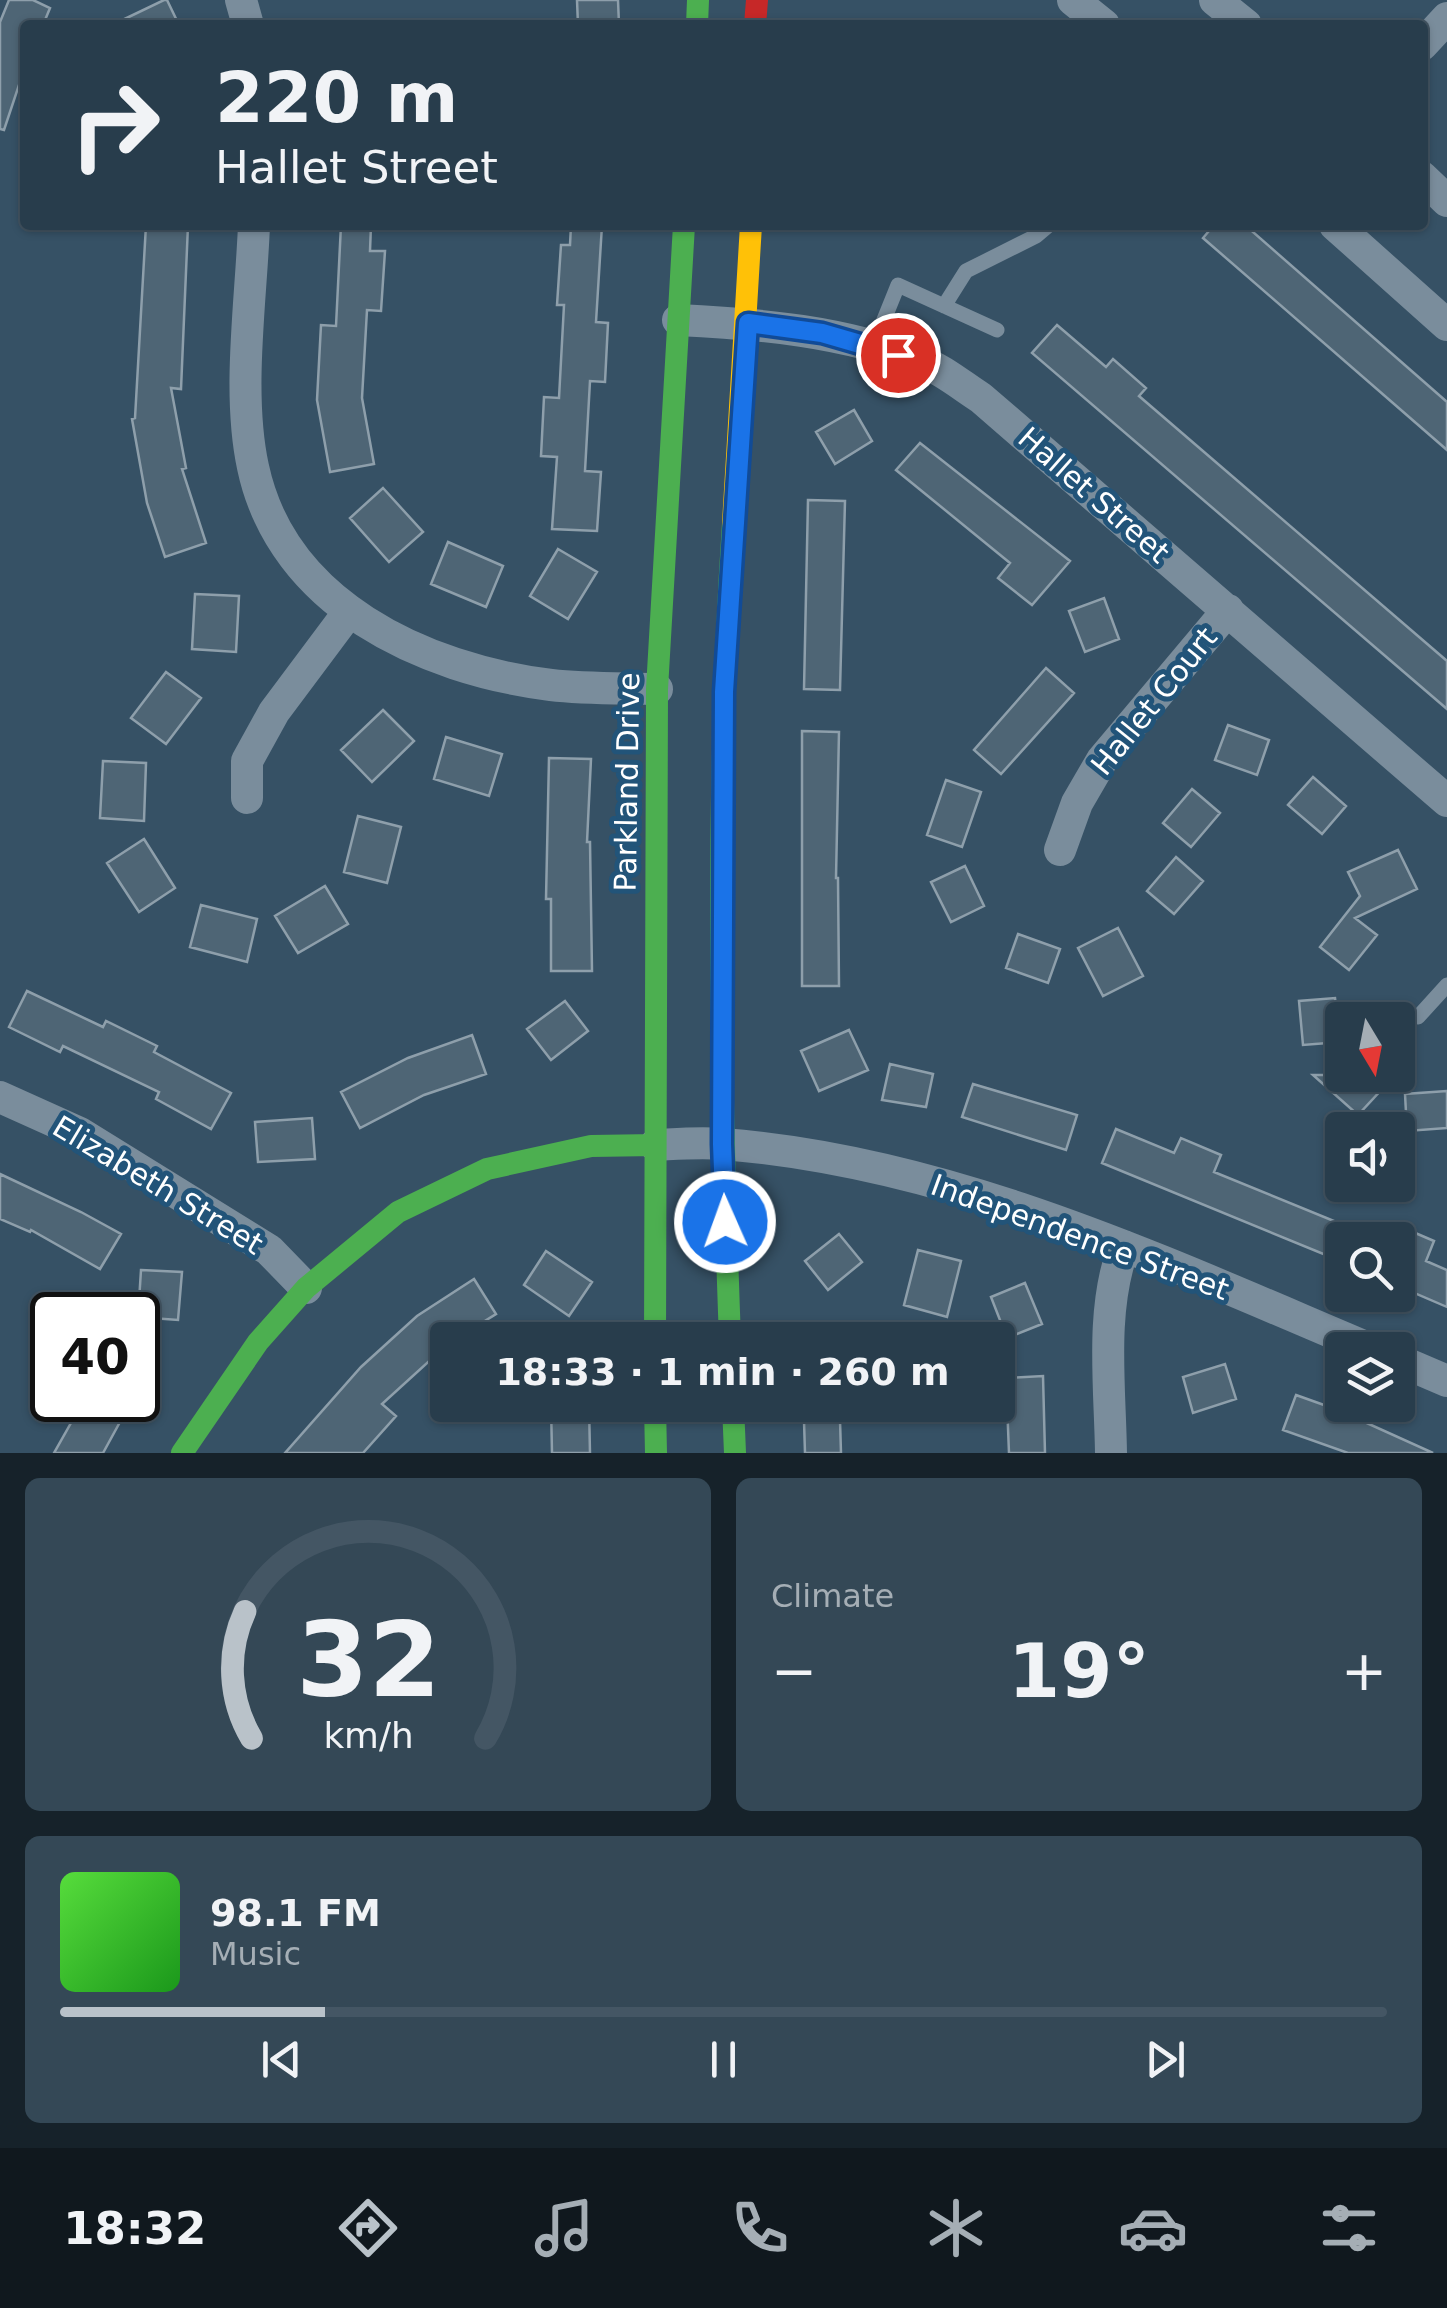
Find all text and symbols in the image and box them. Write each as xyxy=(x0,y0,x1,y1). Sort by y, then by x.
text: 220 m xyxy=(215,57,458,139)
icon: right xyxy=(50,60,180,190)
text: Hallet Street xyxy=(215,141,498,194)
pin xyxy=(856,313,941,398)
icon: arrive xyxy=(871,328,926,383)
street label: Hallet Street xyxy=(1011,420,1177,570)
street label: Hallet Court xyxy=(1084,620,1224,782)
street label: Parkland Drive xyxy=(608,672,646,892)
north arrow xyxy=(1325,1002,1415,1092)
map controls xyxy=(1325,1002,1415,1422)
street label: Elizabeth Street xyxy=(47,1109,270,1262)
button: sound xyxy=(1325,1112,1415,1202)
street label: Independence Street xyxy=(926,1167,1234,1307)
position arrow xyxy=(673,1170,777,1274)
button: search xyxy=(1325,1222,1415,1312)
speed limit sign: 40 xyxy=(30,1292,160,1422)
button: layers xyxy=(1325,1332,1415,1422)
text: 18:33 · 1 min · 260 m xyxy=(495,1350,950,1394)
text: Climate xyxy=(771,1577,894,1615)
text: 32 xyxy=(296,1599,440,1721)
text: 19° xyxy=(1008,1627,1150,1715)
text: − xyxy=(771,1639,817,1703)
text: + xyxy=(1341,1639,1387,1703)
text: km/h xyxy=(323,1715,413,1756)
text: 98.1 FM xyxy=(210,1891,381,1935)
text: Music xyxy=(210,1935,301,1973)
icon: previous xyxy=(254,2032,309,2087)
icon: pause xyxy=(696,2032,751,2087)
icon: next xyxy=(1138,2032,1193,2087)
icon: directions xyxy=(333,2193,403,2263)
icon: music xyxy=(529,2193,599,2263)
icon: phone xyxy=(725,2193,795,2263)
icon: climate xyxy=(921,2193,991,2263)
icon: car xyxy=(1118,2193,1188,2263)
icon: filters xyxy=(1314,2193,1384,2263)
text: 18:32 xyxy=(63,2202,206,2255)

